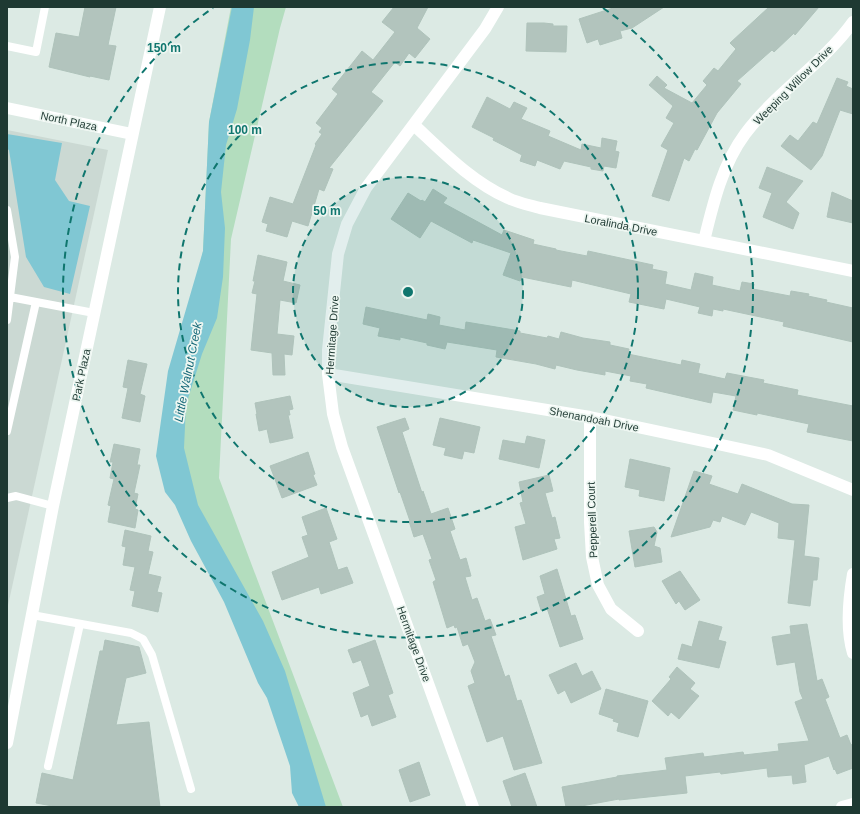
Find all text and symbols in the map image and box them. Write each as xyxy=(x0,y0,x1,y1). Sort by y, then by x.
text: 150 m xyxy=(147,41,181,55)
street label: Weeping Willow Drive xyxy=(751,43,835,127)
street label: North Plaza xyxy=(40,109,99,133)
text: 100 m xyxy=(228,123,262,137)
text: 50 m xyxy=(313,204,341,218)
street label: Loralinda Drive xyxy=(584,212,658,238)
centre of rings xyxy=(401,285,415,299)
street label: Hermitage Drive xyxy=(323,295,341,375)
water label: Little Walnut Creek xyxy=(171,320,205,423)
street label: Park Plaza xyxy=(70,347,93,402)
street label: Shenandoah Drive xyxy=(548,404,640,434)
street label: Pepperell Court xyxy=(585,482,599,558)
street label: Hermitage Drive xyxy=(395,605,433,683)

